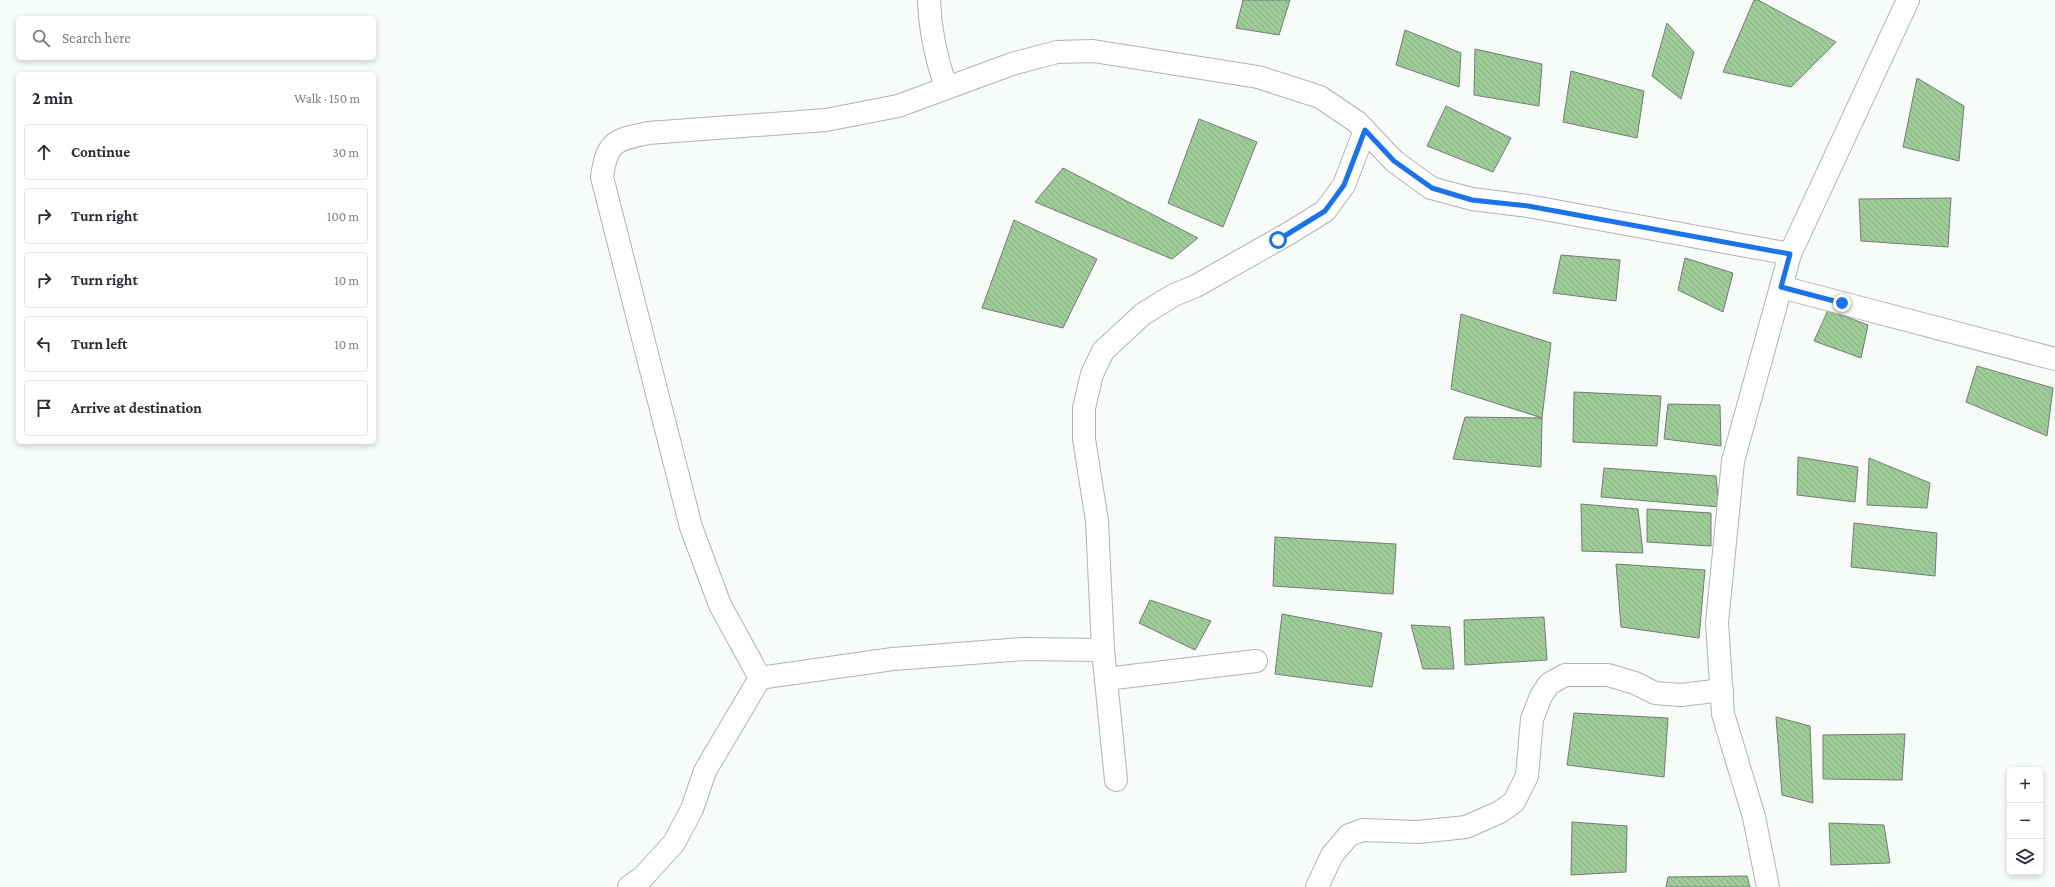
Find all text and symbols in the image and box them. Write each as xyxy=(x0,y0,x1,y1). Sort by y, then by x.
search box xyxy=(16,16,376,60)
icon: search xyxy=(30,27,52,49)
text: Search here xyxy=(62,30,131,46)
text: 2 min xyxy=(32,89,73,108)
text: Walk · 150 m xyxy=(294,91,360,106)
icon: ahead xyxy=(33,141,55,163)
text: Continue xyxy=(71,144,130,160)
text: 30 m xyxy=(333,145,359,160)
icon: right xyxy=(33,205,55,227)
text: Turn right xyxy=(71,208,138,224)
text: 100 m xyxy=(327,209,359,224)
route start xyxy=(1269,231,1287,249)
icon: right xyxy=(33,269,55,291)
text: Turn right xyxy=(71,272,138,288)
text: 10 m xyxy=(334,273,359,288)
route end xyxy=(1833,294,1851,312)
icon: left xyxy=(33,333,55,355)
text: Turn left xyxy=(71,336,127,352)
text: 10 m xyxy=(334,337,359,352)
icon: arrive xyxy=(33,397,55,419)
text: Arrive at destination xyxy=(71,400,202,416)
map controls xyxy=(2007,767,2043,875)
button: + xyxy=(2007,767,2043,803)
button: − xyxy=(2007,803,2043,839)
button: layers xyxy=(2007,839,2043,875)

